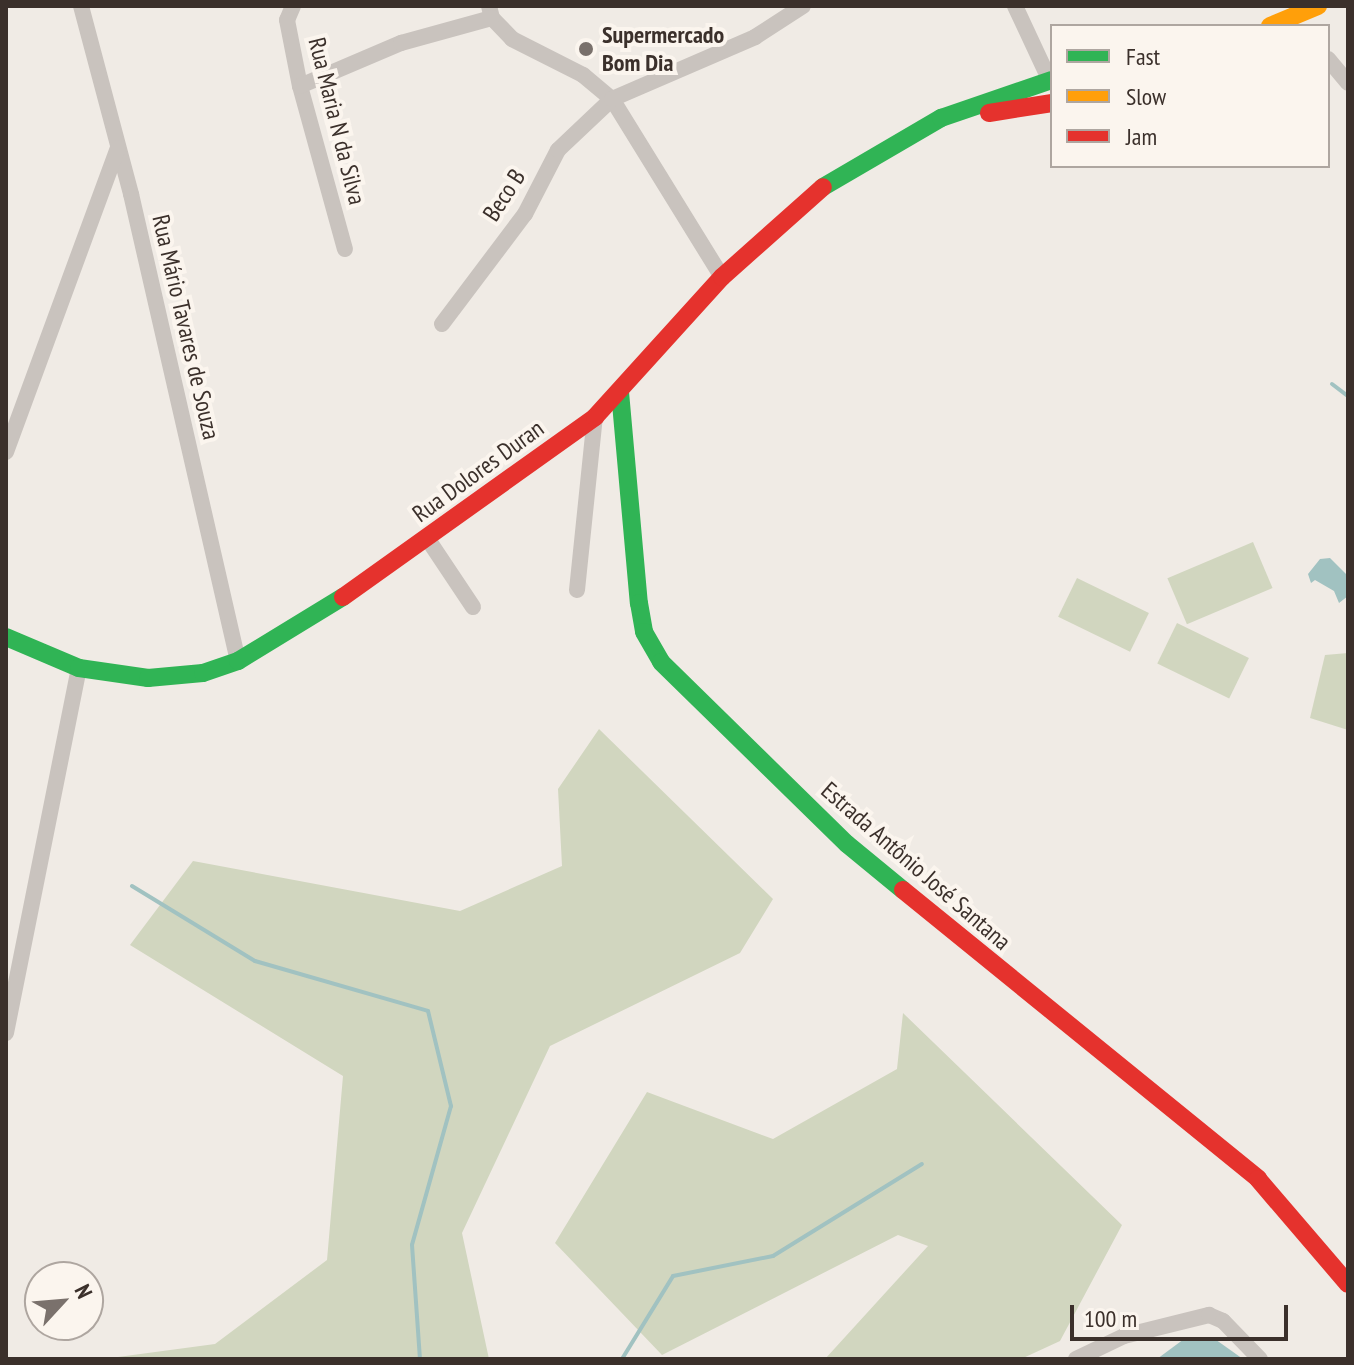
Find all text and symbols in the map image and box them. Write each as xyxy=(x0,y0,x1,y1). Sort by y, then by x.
place label: Supermercado Bom Dia xyxy=(602,21,724,77)
legend xyxy=(1050,24,1330,168)
street label: Rua Maria N da Silva xyxy=(302,35,372,207)
marker: Supermercado Bom Dia xyxy=(577,40,595,58)
text: Fast xyxy=(1126,41,1160,72)
text: Slow xyxy=(1126,81,1166,112)
text: Jam xyxy=(1126,121,1157,152)
street label: Beco B xyxy=(477,164,531,226)
street label: Rua Mário Tavares de Souza xyxy=(146,212,226,442)
street label: Rua Dolores Duran xyxy=(407,414,549,528)
street label: Estrada Antônio José Santana xyxy=(815,776,1017,956)
north arrow xyxy=(24,1261,104,1341)
text: N xyxy=(69,1280,99,1303)
scale bar xyxy=(1074,1289,1292,1339)
text: 100 m xyxy=(1084,1303,1137,1334)

